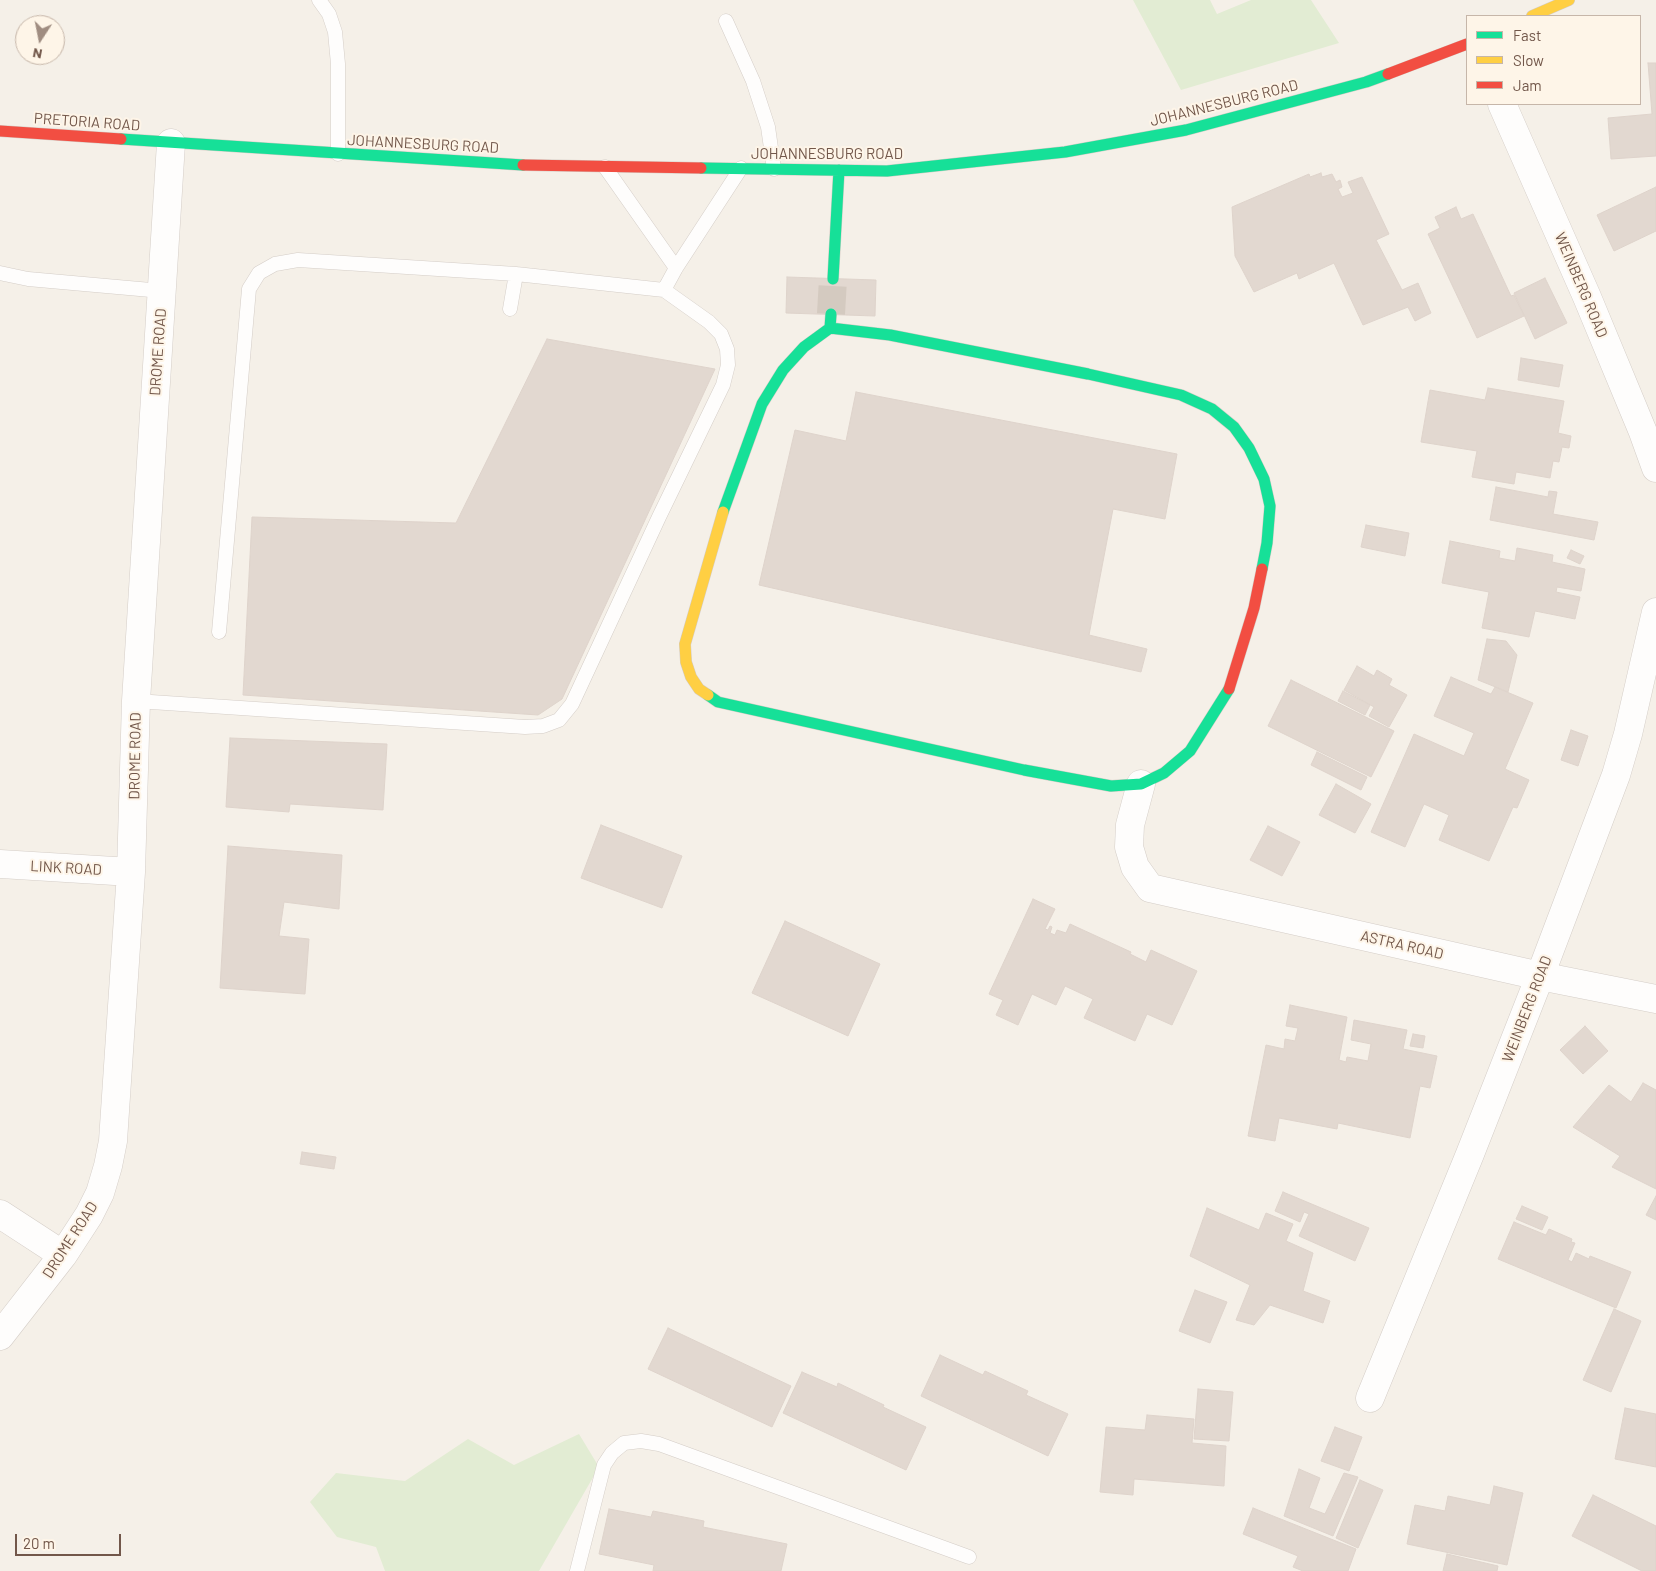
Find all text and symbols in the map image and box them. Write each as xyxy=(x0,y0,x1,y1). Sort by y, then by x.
north arrow xyxy=(15,15,65,65)
legend xyxy=(1466,15,1641,105)
text: Fast xyxy=(1513,26,1541,44)
text: N xyxy=(31,45,43,63)
text: Slow xyxy=(1513,51,1544,69)
street label: JOHANNESBURG ROAD xyxy=(1148,76,1300,130)
text: Jam xyxy=(1513,76,1542,94)
street label: PRETORIA ROAD xyxy=(33,109,141,135)
street label: JOHANNESBURG ROAD xyxy=(347,131,499,157)
street label: JOHANNESBURG ROAD xyxy=(751,145,903,163)
street label: WEINBERG ROAD xyxy=(1551,230,1611,340)
street label: DROME ROAD xyxy=(146,308,170,396)
street label: DROME ROAD xyxy=(125,712,145,800)
street label: LINK ROAD xyxy=(30,857,102,879)
street label: ASTRA ROAD xyxy=(1359,927,1445,963)
street label: WEINBERG ROAD xyxy=(1498,953,1556,1065)
street label: DROME ROAD xyxy=(39,1198,101,1282)
scale bar xyxy=(18,1524,124,1556)
text: 20 m xyxy=(23,1534,55,1552)

